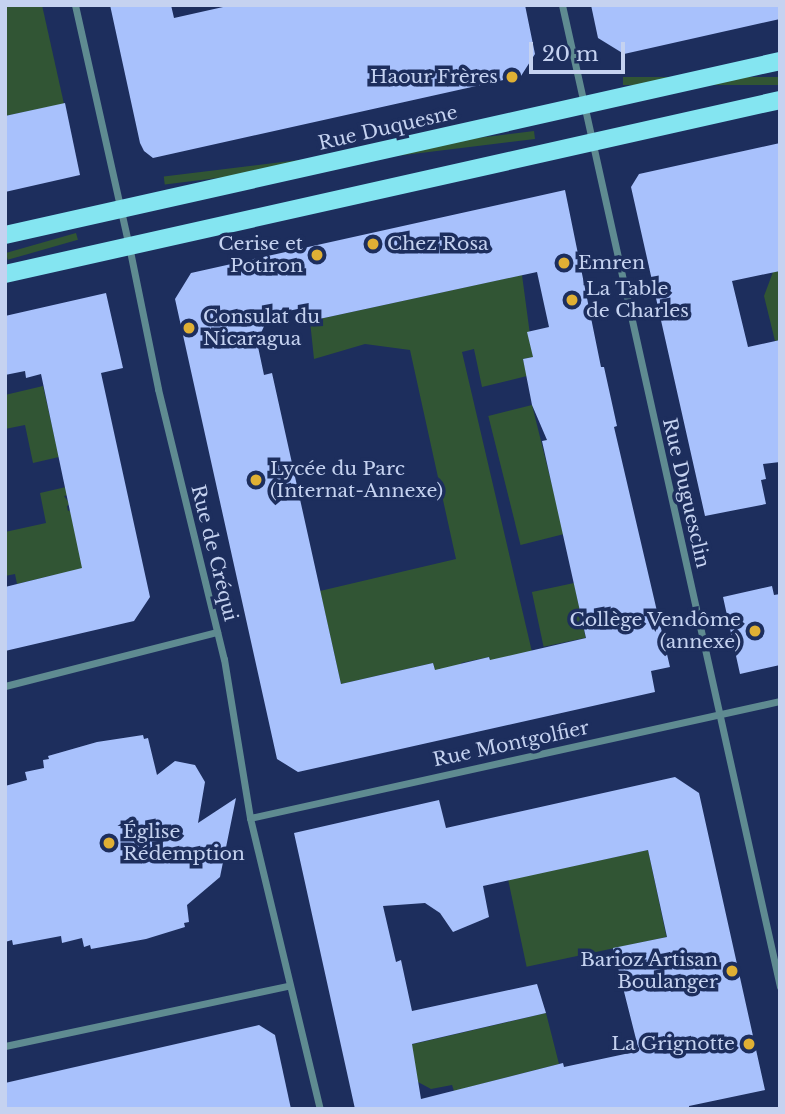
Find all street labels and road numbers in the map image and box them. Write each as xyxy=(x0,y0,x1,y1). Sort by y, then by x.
street label: Rue Duquesne xyxy=(316,101,460,155)
street label: Rue Duguesclin xyxy=(658,416,714,570)
street label: Rue de Créqui xyxy=(186,482,242,624)
street label: Rue Montgolfier xyxy=(431,716,591,772)

